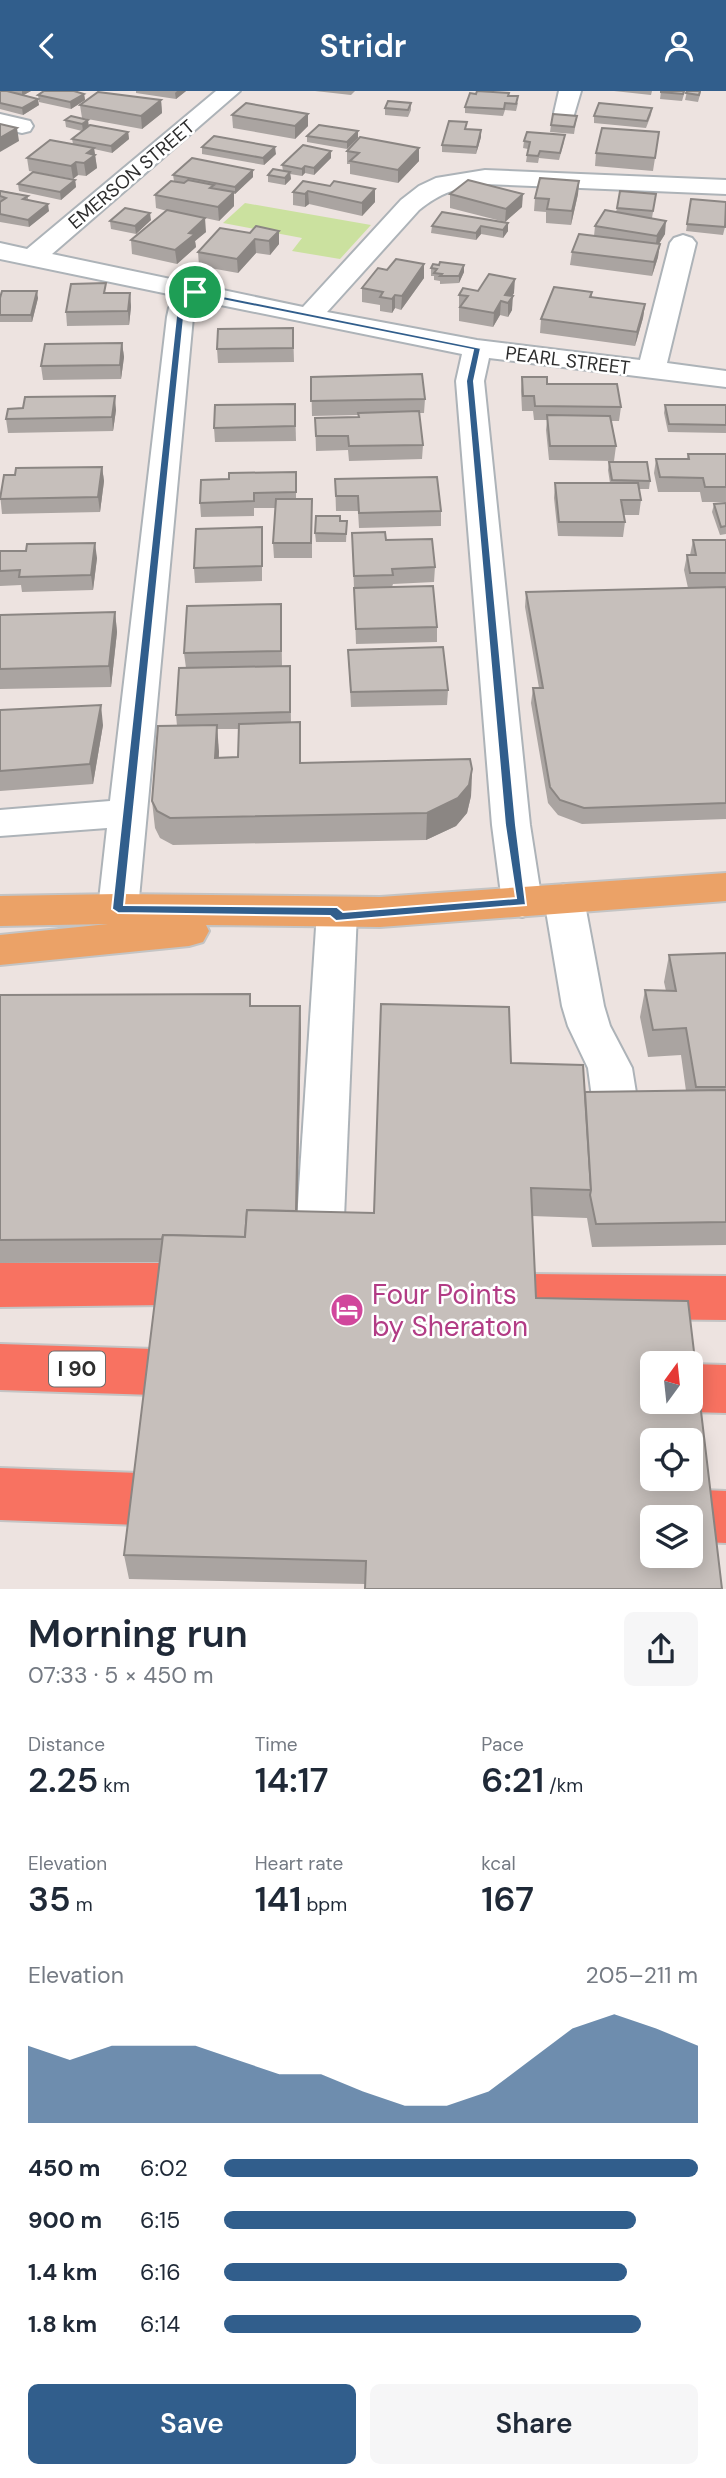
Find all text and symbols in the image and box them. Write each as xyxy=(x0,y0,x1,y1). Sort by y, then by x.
text: Stridr xyxy=(319,25,407,67)
icon: back xyxy=(28,27,66,65)
icon: person xyxy=(660,27,698,65)
street label: EMERSON STREET xyxy=(63,114,200,235)
pin xyxy=(165,262,225,322)
icon: arrive xyxy=(176,273,214,311)
street label: PEARL STREET xyxy=(504,340,632,381)
place label: Four Points by Sheraton xyxy=(372,1276,528,1345)
hotel icon: Four Points by Sheraton xyxy=(328,1291,366,1329)
road number: I 90 xyxy=(49,1351,105,1387)
north arrow xyxy=(640,1351,704,1414)
map controls xyxy=(640,1351,703,1568)
button: locate xyxy=(640,1428,703,1491)
button: layers xyxy=(640,1505,703,1568)
text: Morning run xyxy=(28,1609,248,1659)
button: share xyxy=(624,1612,698,1686)
text: 07:33 · 5 × 450 m xyxy=(28,1660,214,1690)
text: Distance xyxy=(28,1732,105,1757)
text: Time xyxy=(255,1732,298,1757)
text: Pace xyxy=(481,1732,524,1757)
text: 2.25 xyxy=(28,1757,98,1803)
text: 14:17 xyxy=(255,1757,328,1803)
text: 6:21 xyxy=(481,1757,544,1803)
text: km xyxy=(98,1773,130,1798)
text: /km xyxy=(544,1773,583,1798)
text: Elevation xyxy=(28,1851,107,1876)
text: Heart rate xyxy=(255,1851,343,1876)
text: kcal xyxy=(481,1851,516,1876)
text: 35 xyxy=(28,1876,71,1922)
text: 141 xyxy=(255,1876,301,1922)
text: 167 xyxy=(481,1876,534,1922)
text: m xyxy=(71,1892,93,1917)
text: bpm xyxy=(301,1892,347,1917)
text: Elevation xyxy=(28,1960,124,1990)
text: 205–211 m xyxy=(586,1960,698,1990)
text: 450 m xyxy=(28,2153,101,2183)
text: 6:02 xyxy=(140,2153,188,2183)
text: 900 m xyxy=(28,2205,102,2235)
text: 6:15 xyxy=(140,2205,180,2235)
text: 1.4 km xyxy=(28,2257,97,2287)
text: 6:16 xyxy=(140,2257,181,2287)
text: 1.8 km xyxy=(28,2309,97,2339)
text: 6:14 xyxy=(140,2309,180,2339)
button: Save xyxy=(28,2384,356,2464)
button: Share xyxy=(370,2384,698,2464)

